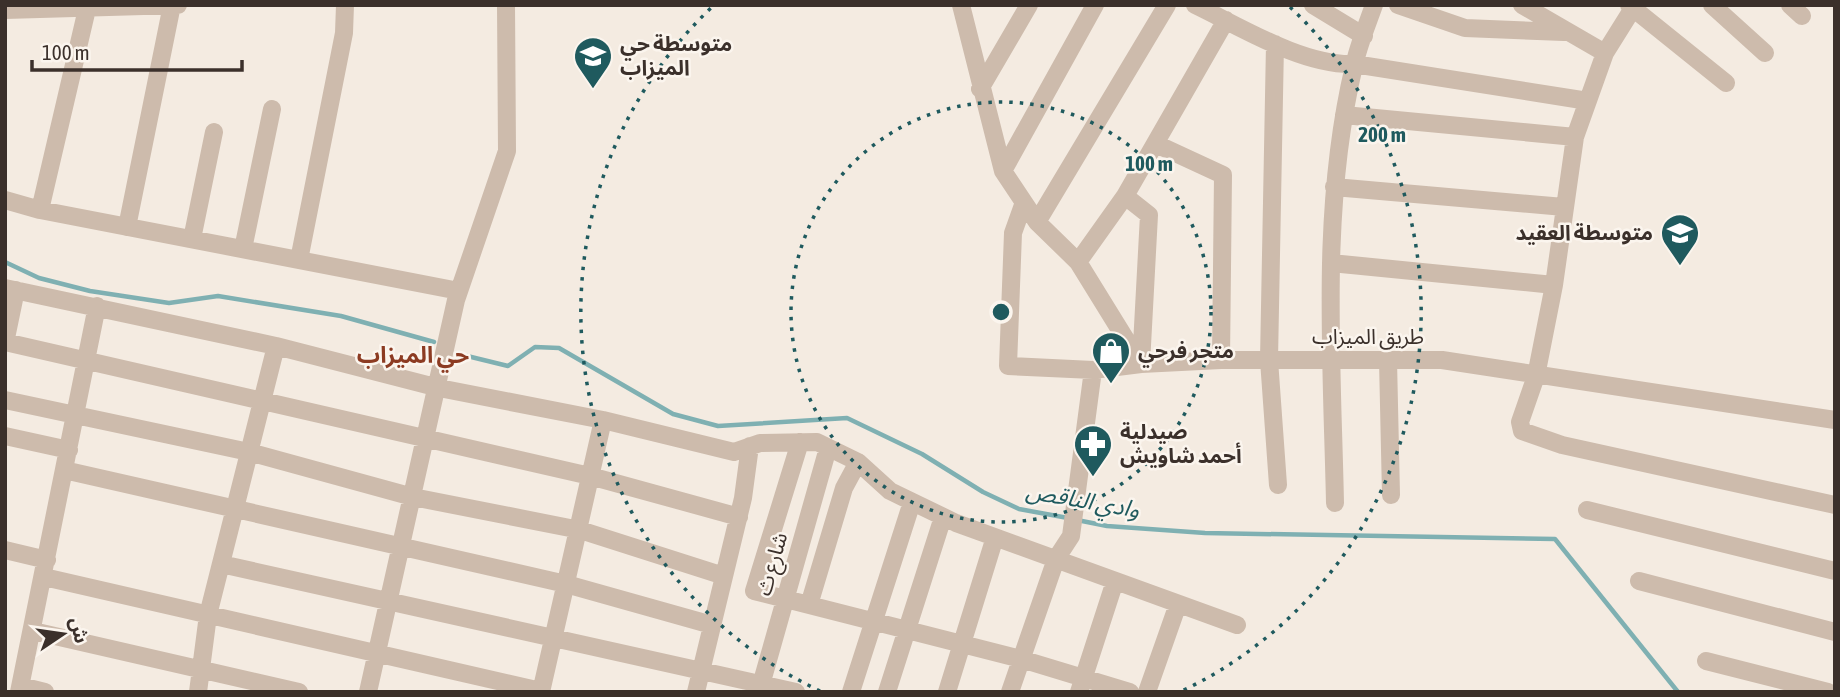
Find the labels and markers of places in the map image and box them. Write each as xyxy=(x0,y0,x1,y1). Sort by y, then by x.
place label: متوسطة حي الميزاب xyxy=(620,31,732,80)
school or university icon: متوسطة حي الميزاب xyxy=(572,35,614,90)
school or university icon: متوسطة العقيد xyxy=(1659,212,1701,267)
place label: متوسطة العقيد xyxy=(1515,220,1653,245)
centre of rings xyxy=(989,300,1013,324)
shop icon: متجر فرحي xyxy=(1090,330,1132,385)
place label: متجر فرحي xyxy=(1138,338,1234,368)
place label: صيدلية أحمد شاويش xyxy=(1120,419,1242,468)
pharmacy icon: صيدلية أحمد شاويش xyxy=(1072,423,1114,478)

